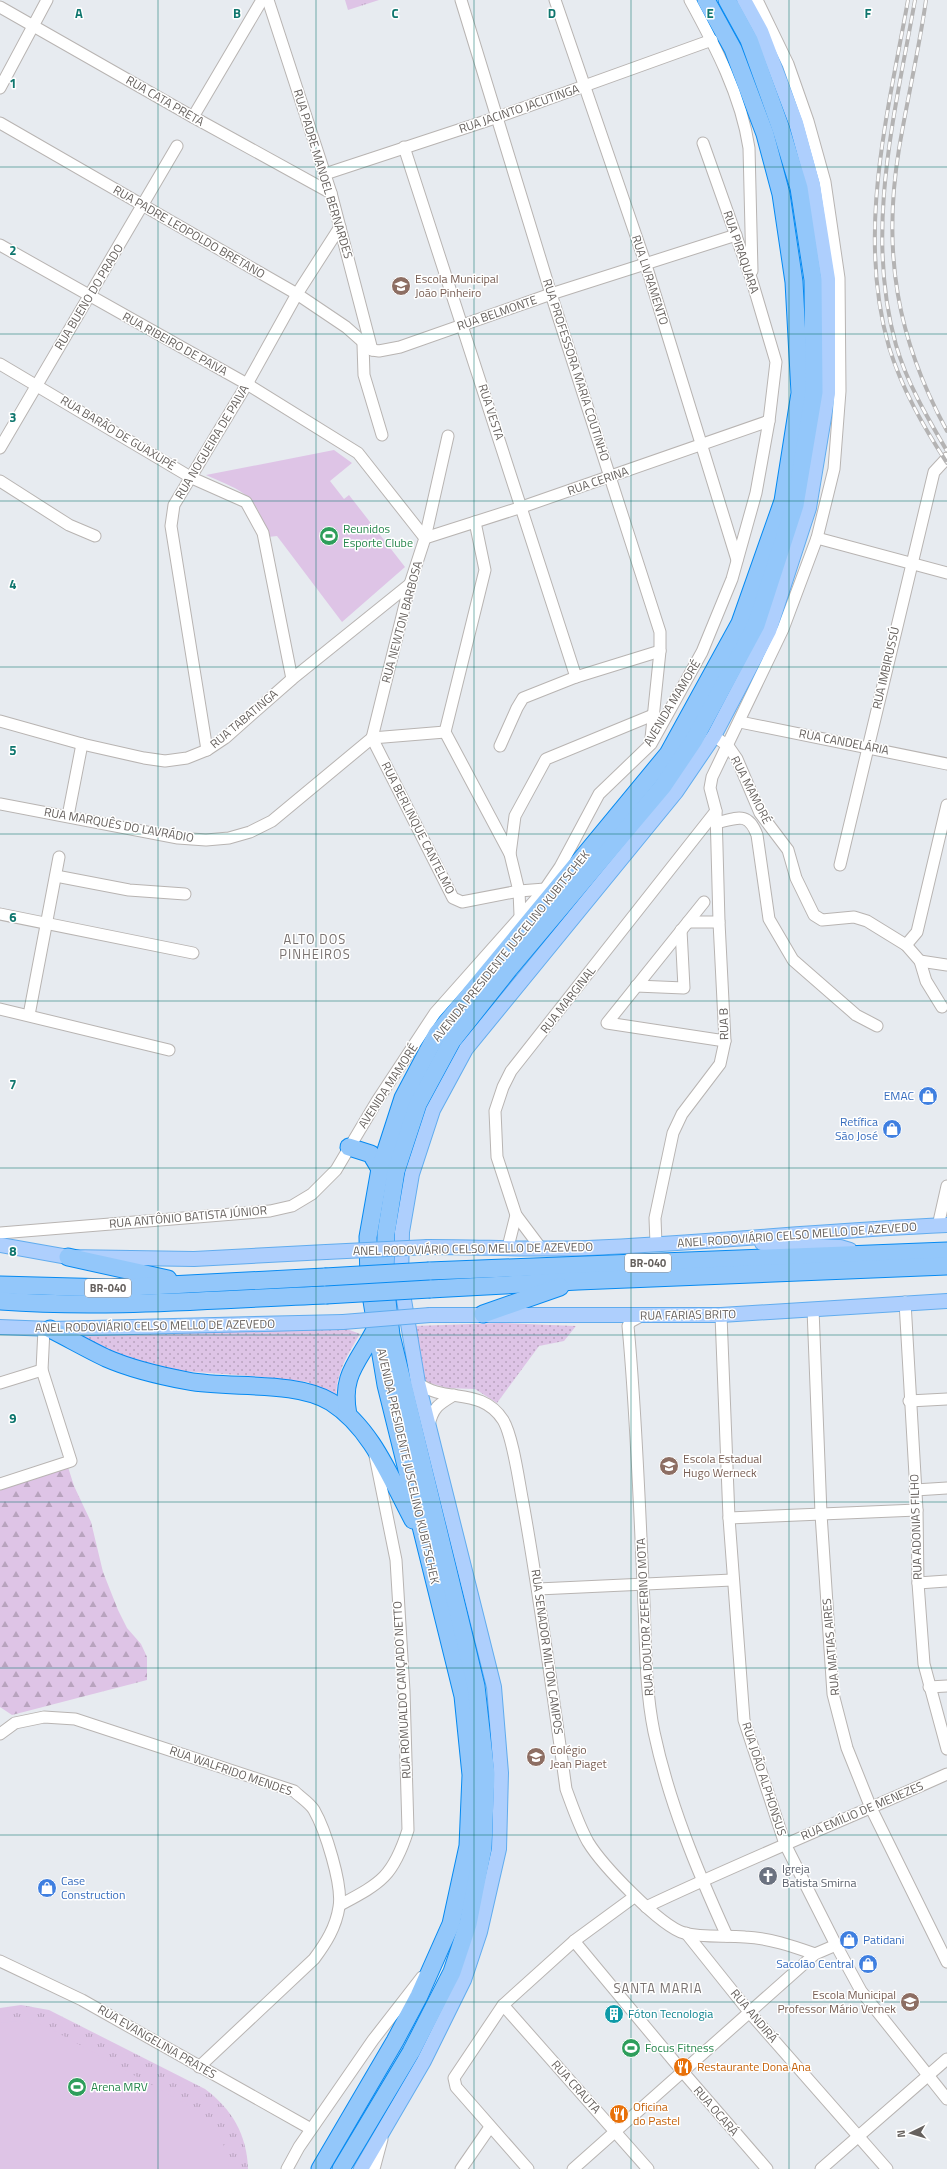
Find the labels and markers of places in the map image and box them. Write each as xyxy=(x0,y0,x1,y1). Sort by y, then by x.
place label: Escola Municipal João Pinheiro xyxy=(415,269,499,302)
school or university icon: Escola Municipal João Pinheiro xyxy=(390,275,412,297)
place label: Reunidos Esporte Clube xyxy=(343,519,413,552)
sports icon: Reunidos Esporte Clube xyxy=(318,525,340,547)
shop icon: EMAC xyxy=(917,1085,939,1107)
place label: EMAC xyxy=(884,1086,914,1105)
place label: Retífica São José xyxy=(835,1112,878,1145)
shop icon: Retífica São José xyxy=(881,1118,903,1140)
place label: Escola Estadual Hugo Werneck xyxy=(683,1449,762,1482)
school or university icon: Escola Estadual Hugo Werneck xyxy=(658,1455,680,1477)
place label: Colégio Jean Piaget xyxy=(550,1740,608,1773)
school or university icon: Colégio Jean Piaget xyxy=(525,1746,547,1768)
place label: Igreja Batista Smirna xyxy=(782,1859,856,1892)
church icon: Igreja Batista Smirna xyxy=(757,1865,779,1887)
place label: Case Construction xyxy=(61,1871,125,1904)
shop icon: Case Construction xyxy=(36,1877,58,1899)
shop icon: Patidani xyxy=(838,1929,860,1951)
place label: Patidani xyxy=(863,1930,904,1949)
shop icon: Sacolão Central xyxy=(857,1953,879,1975)
place label: Sacolão Central xyxy=(776,1954,854,1973)
place label: Escola Municipal Professor Mário Vernek xyxy=(777,1985,896,2018)
school or university icon: Escola Municipal Professor Mário Vernek xyxy=(899,1991,921,2013)
building icon: Fóton Tecnologia xyxy=(603,2003,625,2025)
place label: Fóton Tecnologia xyxy=(628,2004,713,2023)
sports icon: Focus Fitness xyxy=(620,2037,642,2059)
place label: Focus Fitness xyxy=(645,2038,714,2057)
restaurant icon: Restaurante Dona Ana xyxy=(672,2056,694,2078)
place label: Restaurante Dona Ana xyxy=(697,2057,811,2076)
sports icon: Arena MRV xyxy=(66,2076,88,2098)
place label: Arena MRV xyxy=(91,2077,148,2096)
place label: Oficina do Pastel xyxy=(633,2097,680,2130)
restaurant icon: Oficina do Pastel xyxy=(608,2103,630,2125)

